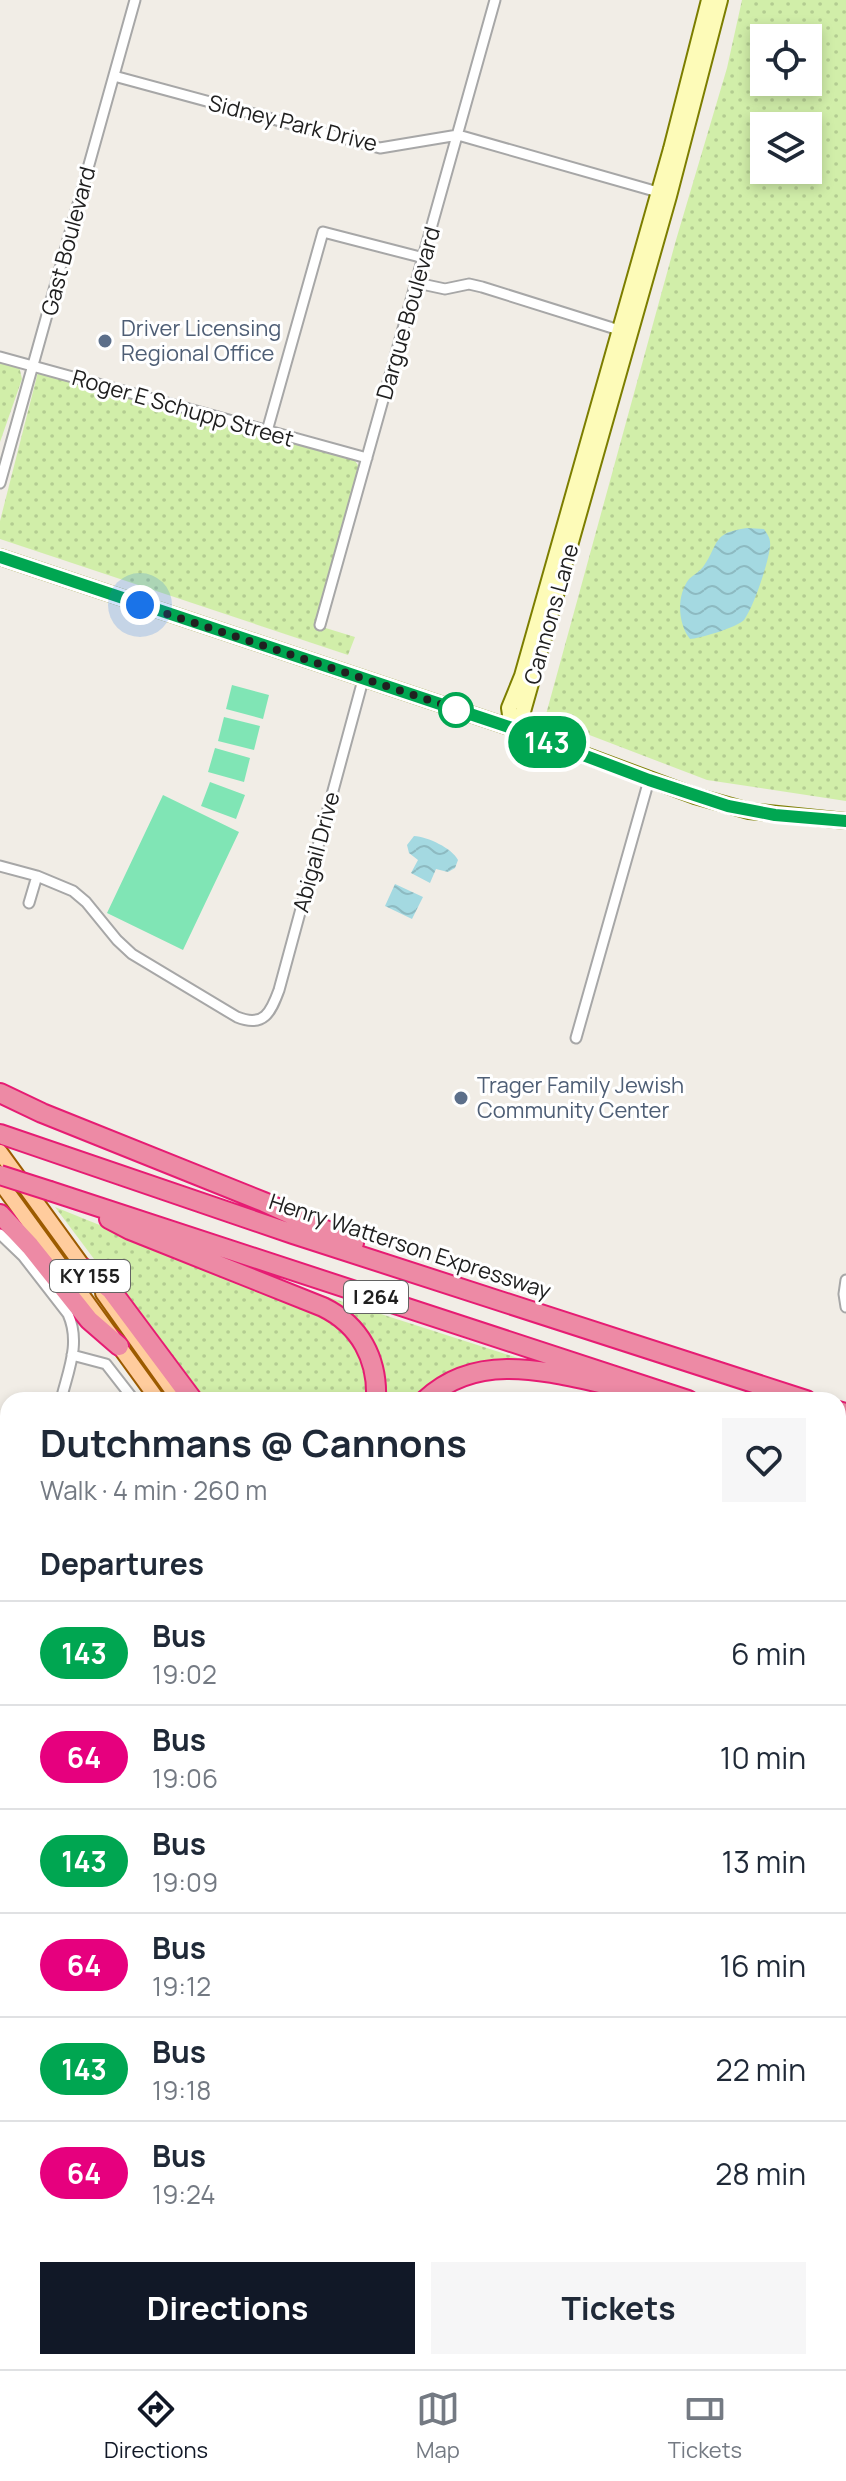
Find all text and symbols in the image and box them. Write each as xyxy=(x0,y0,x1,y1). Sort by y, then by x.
map controls xyxy=(750,24,822,184)
button: locate xyxy=(750,24,822,96)
street label: Sidney Park Drive xyxy=(205,88,381,159)
button: layers xyxy=(750,112,822,184)
street label: Gast Boulevard xyxy=(34,163,102,319)
street label: Dargue Boulevard xyxy=(369,223,447,403)
place label: Driver Licensing Regional Office xyxy=(121,313,281,368)
marker: Driver Licensing Regional Office xyxy=(96,332,114,350)
street label: Roger E Schupp Street xyxy=(69,362,297,454)
street label: Cannons Lane xyxy=(517,540,585,688)
your location xyxy=(120,585,160,625)
unlabelled marker xyxy=(439,693,473,727)
line badge: 143 xyxy=(501,716,593,768)
text: 143 xyxy=(524,723,570,761)
street label: Abigail Drive xyxy=(286,788,347,916)
place label: Trager Family Jewish Community Center xyxy=(477,1070,684,1125)
marker: Trager Family Jewish Community Center xyxy=(452,1089,470,1107)
street label: Henry Watterson Expressway xyxy=(265,1186,555,1306)
road number: KY 155 xyxy=(50,1260,130,1292)
road number: I 264 xyxy=(344,1281,408,1313)
text: Dutchmans @ Cannons xyxy=(40,1416,467,1468)
button: heart xyxy=(722,1418,806,1502)
text: Walk · 4 min · 260 m xyxy=(40,1472,267,1508)
text: Departures xyxy=(40,1543,204,1584)
text: Bus xyxy=(152,1615,206,1656)
text: 6 min xyxy=(731,1633,806,1674)
text: 143 xyxy=(61,1634,107,1672)
text: 19:02 xyxy=(152,1656,217,1692)
text: Bus xyxy=(152,1719,206,1760)
text: 10 min xyxy=(720,1737,806,1778)
text: 64 xyxy=(67,1738,101,1776)
text: 19:06 xyxy=(152,1760,218,1796)
text: Bus xyxy=(152,1823,206,1864)
text: 13 min xyxy=(721,1841,806,1882)
text: 143 xyxy=(61,1842,107,1880)
text: 19:09 xyxy=(152,1864,218,1900)
text: Bus xyxy=(152,1927,206,1968)
text: 16 min xyxy=(719,1945,806,1986)
text: 64 xyxy=(67,1946,101,1984)
text: 19:12 xyxy=(152,1968,211,2004)
text: Bus xyxy=(152,2031,206,2072)
text: 22 min xyxy=(716,2049,806,2090)
text: 143 xyxy=(61,2050,107,2088)
text: 19:18 xyxy=(152,2072,211,2108)
text: Bus xyxy=(152,2135,206,2176)
text: 28 min xyxy=(715,2153,806,2194)
text: 64 xyxy=(67,2154,101,2192)
text: 19:24 xyxy=(152,2176,216,2212)
button: Directions xyxy=(40,2262,415,2354)
button: Tickets xyxy=(431,2262,806,2354)
tab: Directions xyxy=(104,2387,208,2465)
tab: Map xyxy=(416,2387,460,2465)
tab: Tickets xyxy=(668,2387,742,2465)

